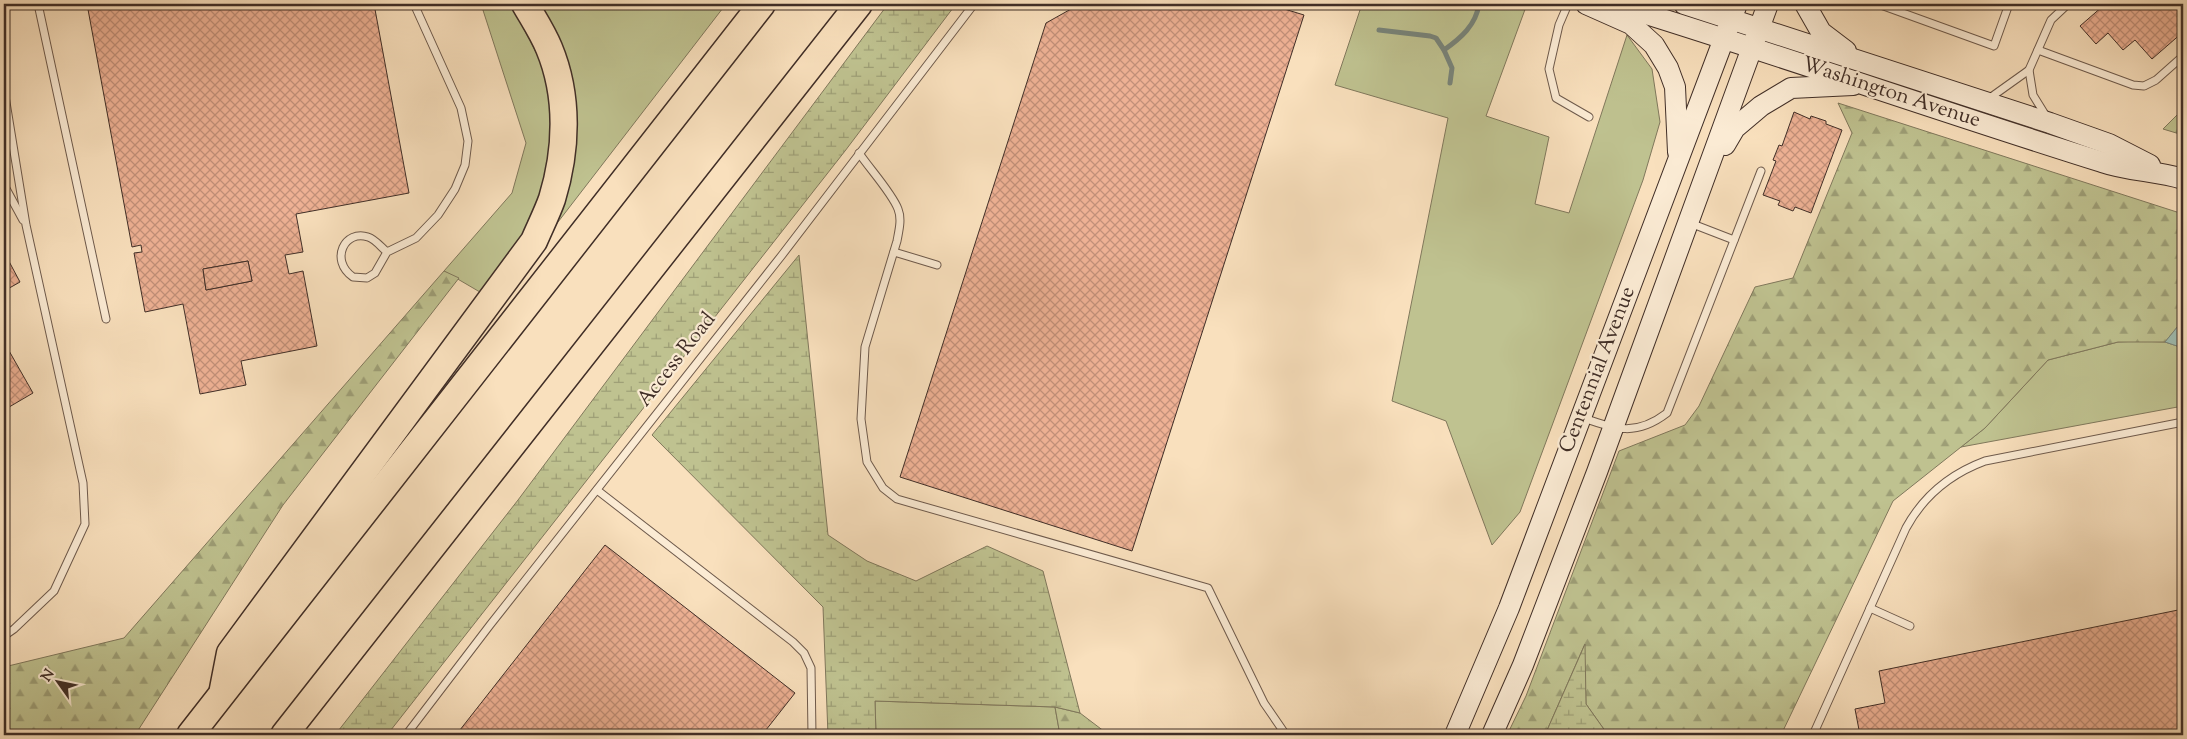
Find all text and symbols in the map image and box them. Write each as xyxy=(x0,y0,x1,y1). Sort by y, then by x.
street label: Washington Avenue xyxy=(1798,50,1984,136)
street label: Centennial Avenue xyxy=(1552,282,1644,458)
street label: Access Road xyxy=(630,306,724,414)
north arrow xyxy=(32,656,82,706)
text: N xyxy=(37,666,60,686)

